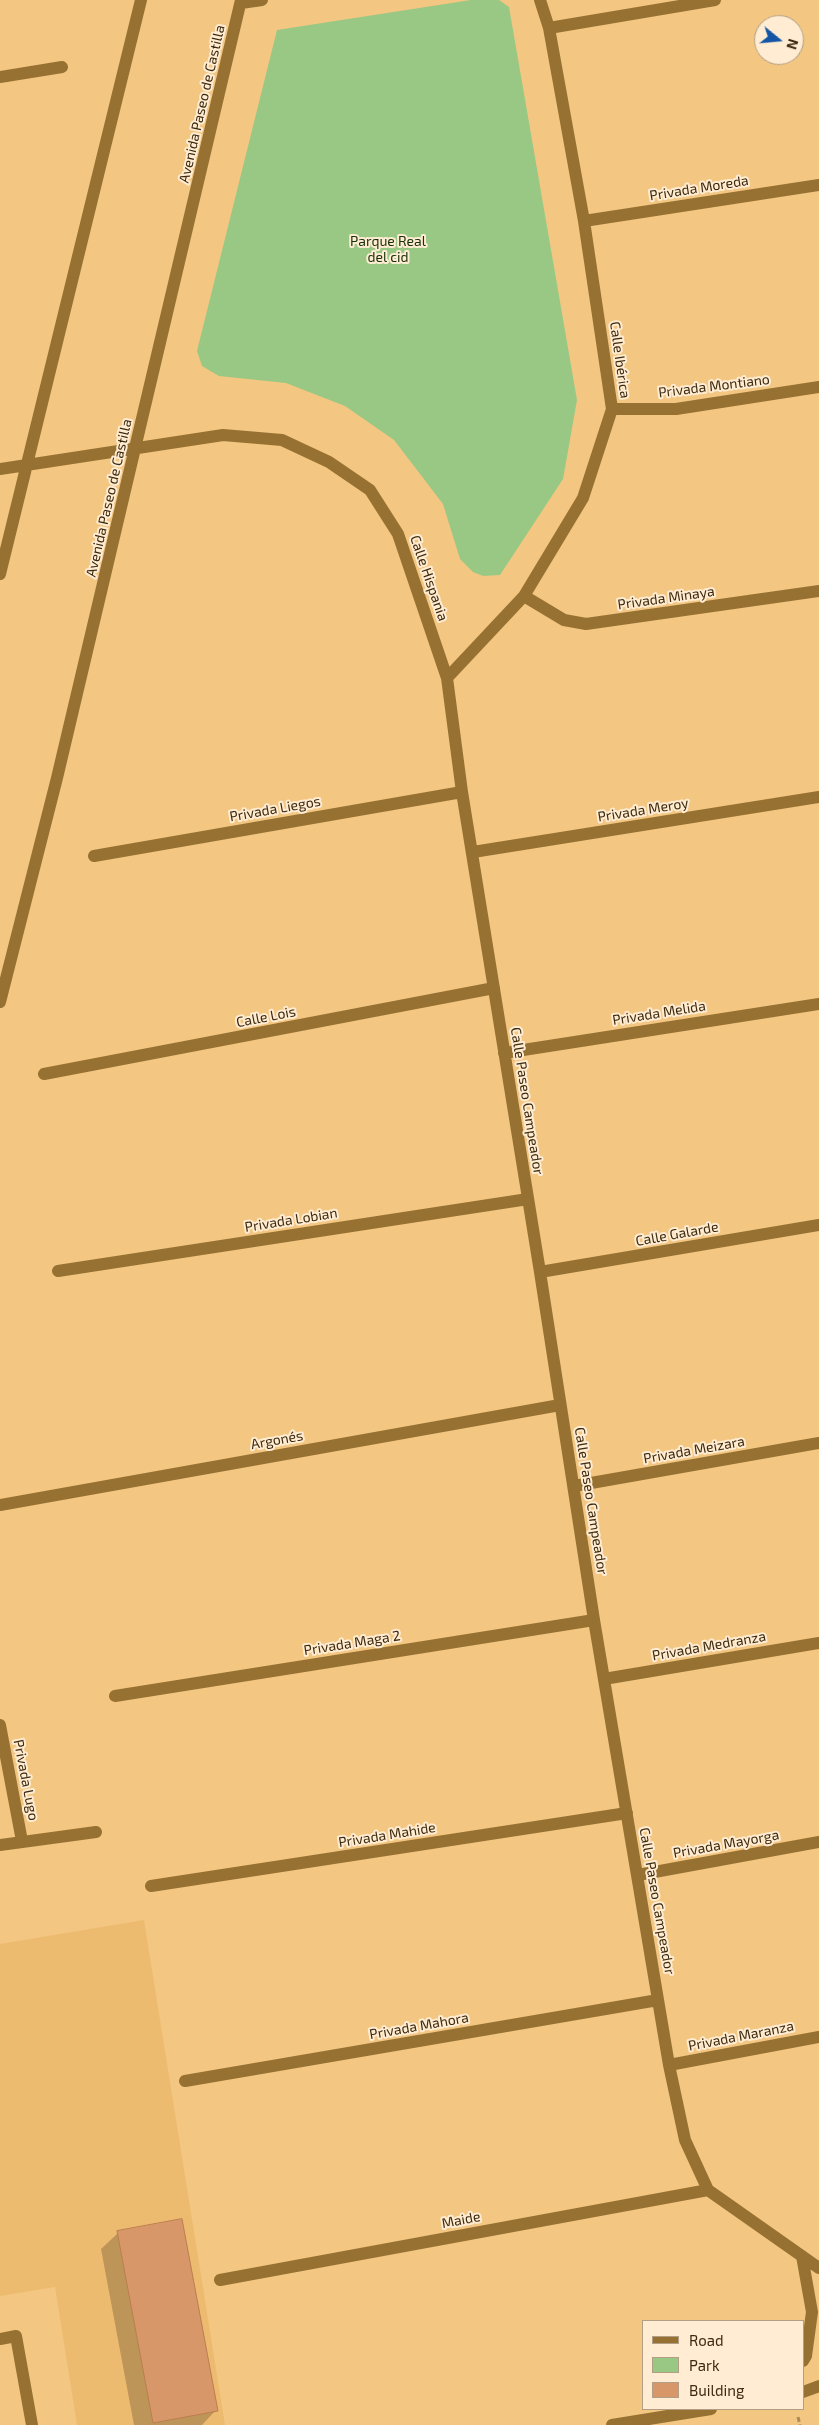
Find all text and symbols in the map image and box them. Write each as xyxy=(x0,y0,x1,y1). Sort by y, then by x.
north arrow xyxy=(754,15,804,65)
street label: Avenida Paseo de Castilla xyxy=(176,23,228,185)
text: N xyxy=(783,37,802,52)
street label: Privada Moreda xyxy=(648,172,750,204)
park label: Parque Real del cid xyxy=(350,233,426,266)
street label: Calle Ibérica xyxy=(606,321,634,399)
street label: Privada Montiano xyxy=(657,371,771,401)
street label: Avenida Paseo de Castilla xyxy=(83,417,135,579)
street label: Calle Hispania xyxy=(406,533,452,623)
street label: Privada Minaya xyxy=(616,583,716,613)
street label: Privada Liegos xyxy=(228,793,322,825)
street label: Privada Meroy xyxy=(596,795,690,825)
street label: Privada Melida xyxy=(611,997,707,1029)
street label: Calle Lois xyxy=(235,1003,297,1031)
street label: Calle Paseo Campeador xyxy=(507,1026,547,1176)
street label: Privada Lobian xyxy=(243,1204,339,1236)
street label: Calle Galarde xyxy=(634,1218,720,1250)
street label: Calle Paseo Campeador xyxy=(571,1426,611,1576)
street label: Argonés xyxy=(250,1427,304,1453)
street label: Privada Meizara xyxy=(642,1433,746,1467)
street label: Privada Maga 2 xyxy=(302,1627,402,1659)
street label: Privada Medranza xyxy=(651,1628,767,1664)
street label: Privada Lugo xyxy=(10,1738,42,1822)
street label: Privada Mahide xyxy=(337,1819,437,1851)
street label: Calle Paseo Campeador xyxy=(636,1826,678,1976)
street label: Privada Mayorga xyxy=(672,1826,780,1862)
street label: Privada Mahora xyxy=(368,2009,470,2043)
street label: Privada Maranza xyxy=(687,2018,795,2054)
street label: Maide xyxy=(440,2208,482,2232)
legend xyxy=(642,2320,804,2410)
text: Road xyxy=(689,2331,724,2349)
text: Park xyxy=(689,2356,720,2374)
text: Building xyxy=(689,2381,744,2399)

